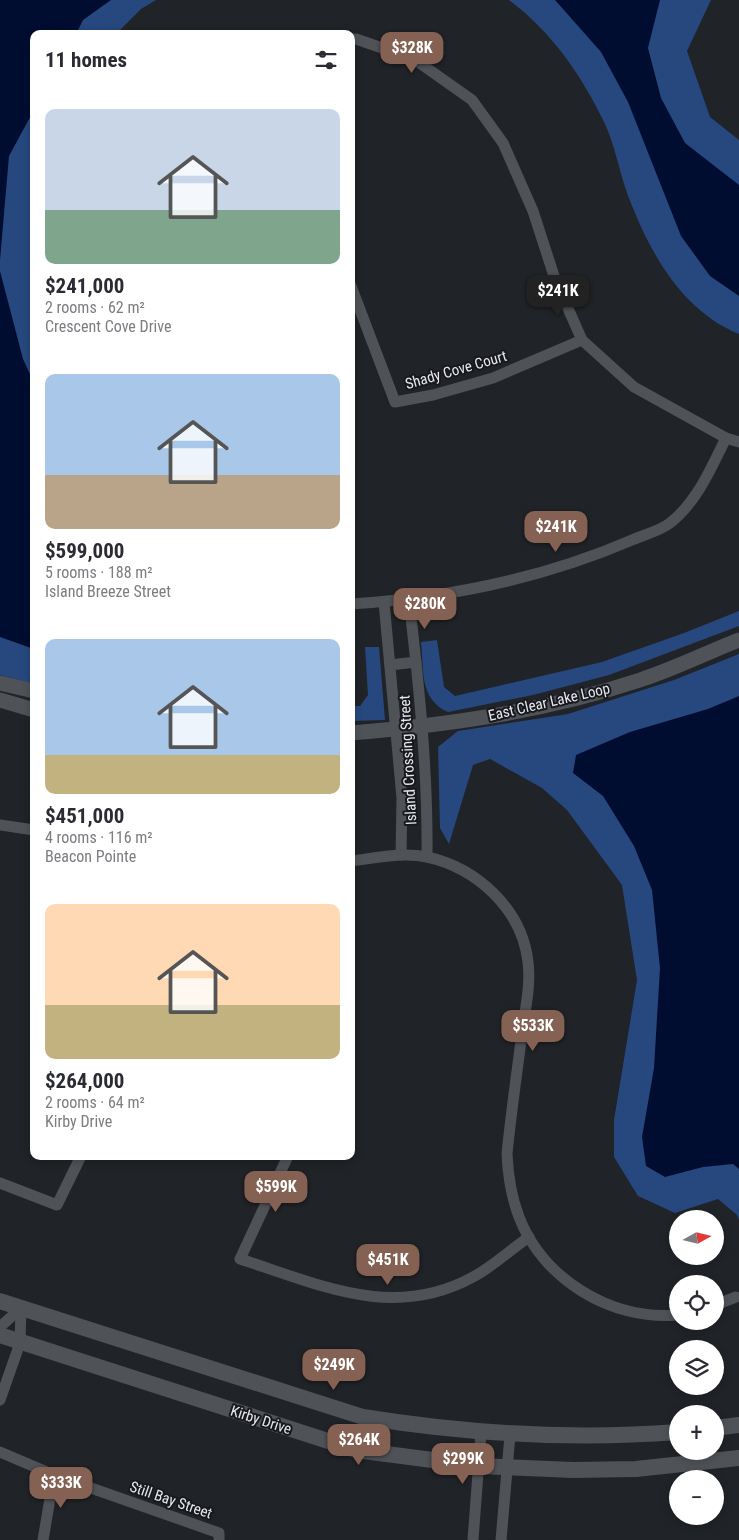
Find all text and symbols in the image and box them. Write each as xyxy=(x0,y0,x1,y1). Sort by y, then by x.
pin: $328K xyxy=(377,32,447,74)
text: $328K xyxy=(391,38,433,57)
icon: filters xyxy=(312,46,340,74)
text: 11 homes xyxy=(45,48,127,72)
icon: home xyxy=(148,142,238,232)
text: $241,000 xyxy=(45,274,124,298)
pin: $241K xyxy=(523,274,593,317)
text: $241K xyxy=(537,281,579,300)
text: 2 rooms · 62 m² xyxy=(45,298,145,317)
text: Crescent Cove Drive xyxy=(45,317,171,336)
street label: Shady Cove Court xyxy=(403,347,509,393)
icon: home xyxy=(148,407,238,497)
pin: $241K xyxy=(521,510,591,553)
text: $241K xyxy=(535,517,577,536)
text: $599,000 xyxy=(45,539,124,563)
text: 5 rooms · 188 m² xyxy=(45,563,153,582)
text: Island Breeze Street xyxy=(45,582,171,601)
pin: $280K xyxy=(390,588,460,630)
text: $280K xyxy=(404,594,446,613)
icon: home xyxy=(148,672,238,762)
street label: East Clear Lake Loop xyxy=(486,679,612,725)
street label: Island Crossing Street xyxy=(396,695,420,825)
text: $451,000 xyxy=(45,804,124,828)
text: 4 rooms · 116 m² xyxy=(45,828,153,847)
text: Beacon Pointe xyxy=(45,847,136,866)
icon: home xyxy=(148,937,238,1027)
pin: $533K xyxy=(498,1010,568,1052)
text: $533K xyxy=(512,1016,554,1035)
text: $264,000 xyxy=(45,1069,124,1093)
text: 2 rooms · 64 m² xyxy=(45,1093,145,1112)
text: Kirby Drive xyxy=(45,1112,112,1131)
pin: $599K xyxy=(241,1170,311,1213)
text: $599K xyxy=(255,1177,297,1196)
north arrow xyxy=(669,1210,724,1265)
map controls xyxy=(669,1210,724,1525)
pin: $451K xyxy=(353,1244,423,1286)
text: $451K xyxy=(367,1250,409,1269)
button: locate xyxy=(669,1275,724,1330)
button: layers xyxy=(669,1340,724,1395)
pin: $249K xyxy=(299,1348,369,1391)
text: $249K xyxy=(313,1355,355,1374)
street label: Kirby Drive xyxy=(228,1402,294,1438)
button: + xyxy=(669,1405,724,1460)
pin: $264K xyxy=(324,1424,394,1466)
text: $264K xyxy=(338,1430,380,1449)
pin: $299K xyxy=(428,1442,498,1485)
text: $299K xyxy=(442,1449,484,1468)
pin: $333K xyxy=(26,1466,96,1509)
button: − xyxy=(669,1470,724,1525)
text: $333K xyxy=(40,1473,82,1492)
street label: Still Bay Street xyxy=(127,1477,215,1523)

